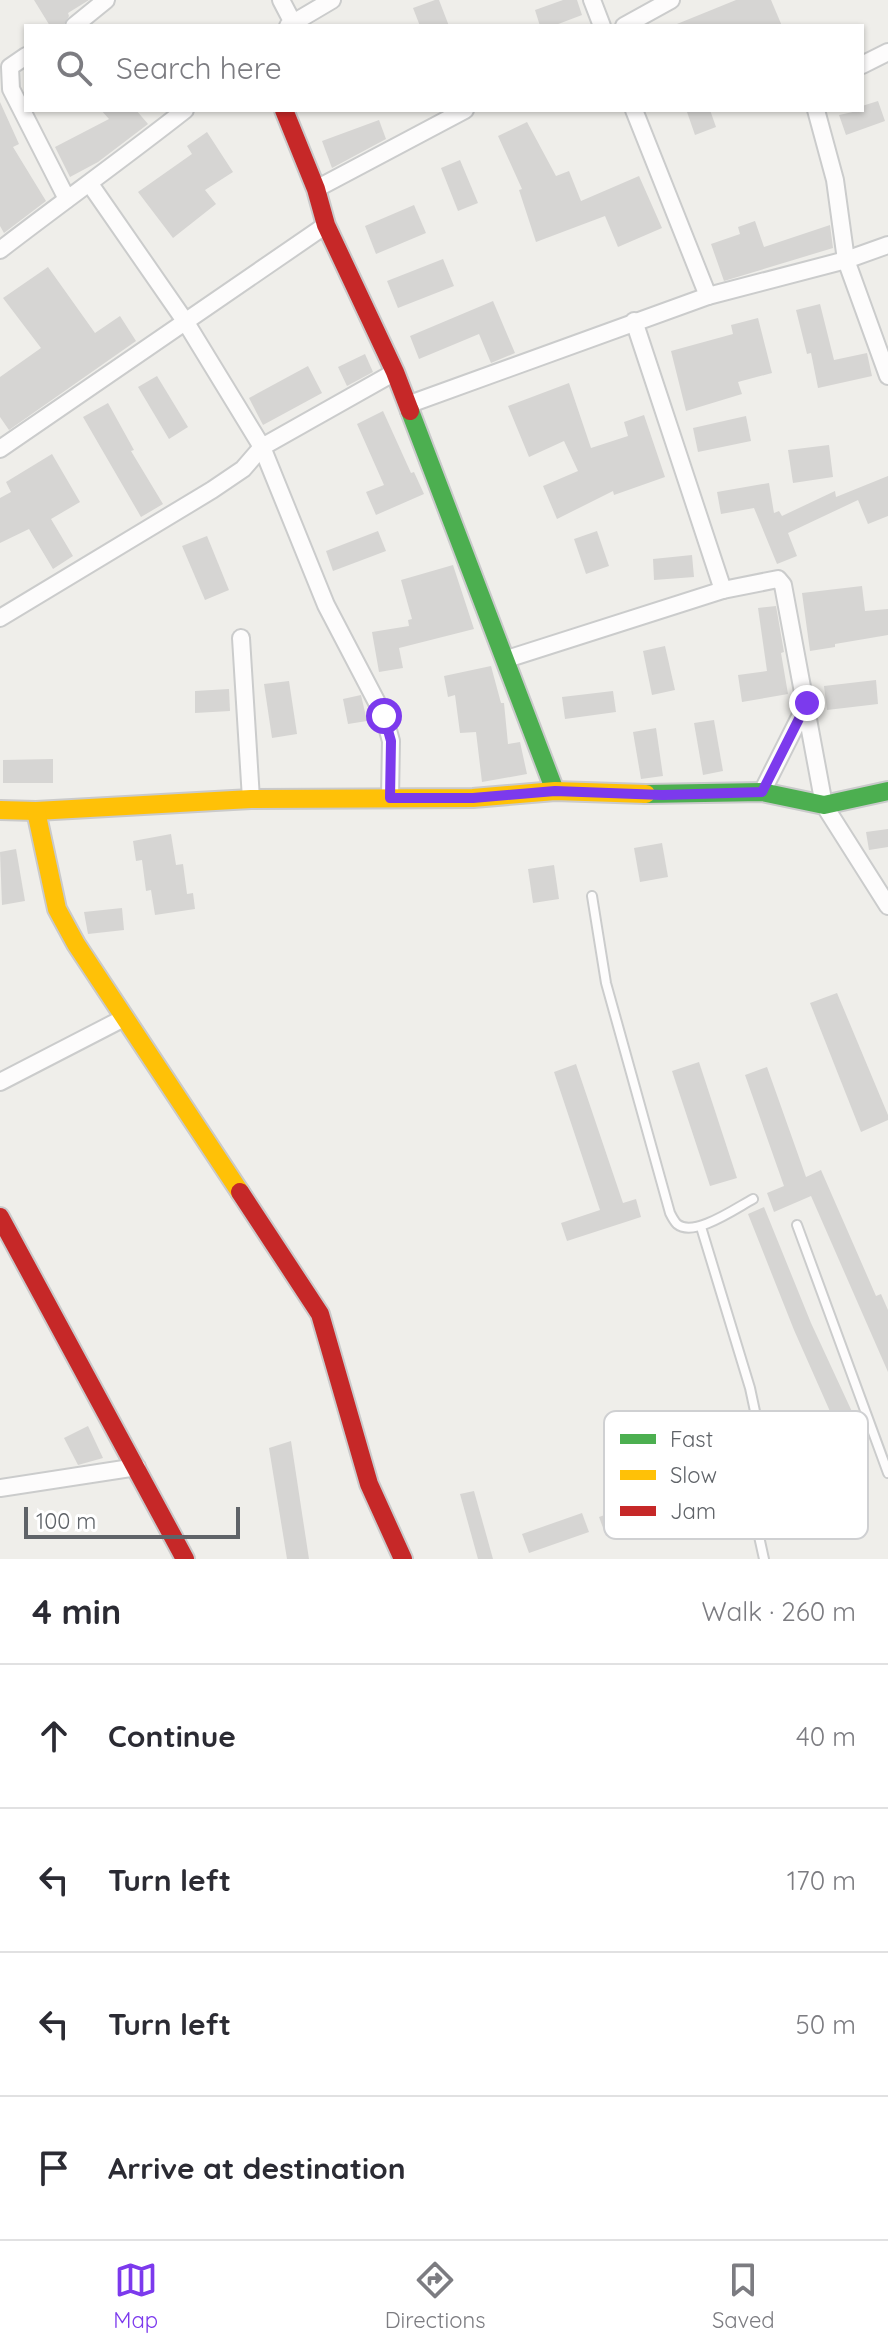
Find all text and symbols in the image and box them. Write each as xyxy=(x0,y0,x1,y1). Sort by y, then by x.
search box xyxy=(24,24,864,112)
icon: search xyxy=(52,46,96,90)
text: Search here xyxy=(116,49,282,87)
route end xyxy=(789,685,825,721)
route start xyxy=(366,698,402,734)
legend xyxy=(604,1411,868,1539)
text: Fast xyxy=(670,1425,713,1453)
text: Slow xyxy=(670,1461,717,1489)
text: Jam xyxy=(670,1497,716,1525)
scale bar xyxy=(24,1503,240,1539)
text: 100 m xyxy=(36,1507,96,1535)
text: 4 min xyxy=(32,1590,121,1633)
text: Walk · 260 m xyxy=(702,1595,856,1628)
icon: ahead xyxy=(32,1714,76,1758)
text: Continue xyxy=(108,1717,236,1755)
text: 40 m xyxy=(796,1720,856,1753)
icon: left xyxy=(32,1858,76,1902)
text: Turn left xyxy=(108,1861,231,1899)
text: 170 m xyxy=(787,1864,856,1897)
icon: left xyxy=(32,2002,76,2046)
text: Turn left xyxy=(108,2005,231,2043)
text: 50 m xyxy=(796,2008,856,2041)
icon: arrive xyxy=(32,2146,76,2190)
text: Arrive at destination xyxy=(108,2149,406,2187)
tab: Map xyxy=(113,2258,158,2334)
tab: Directions xyxy=(385,2258,485,2334)
tab: Saved xyxy=(712,2258,775,2334)

